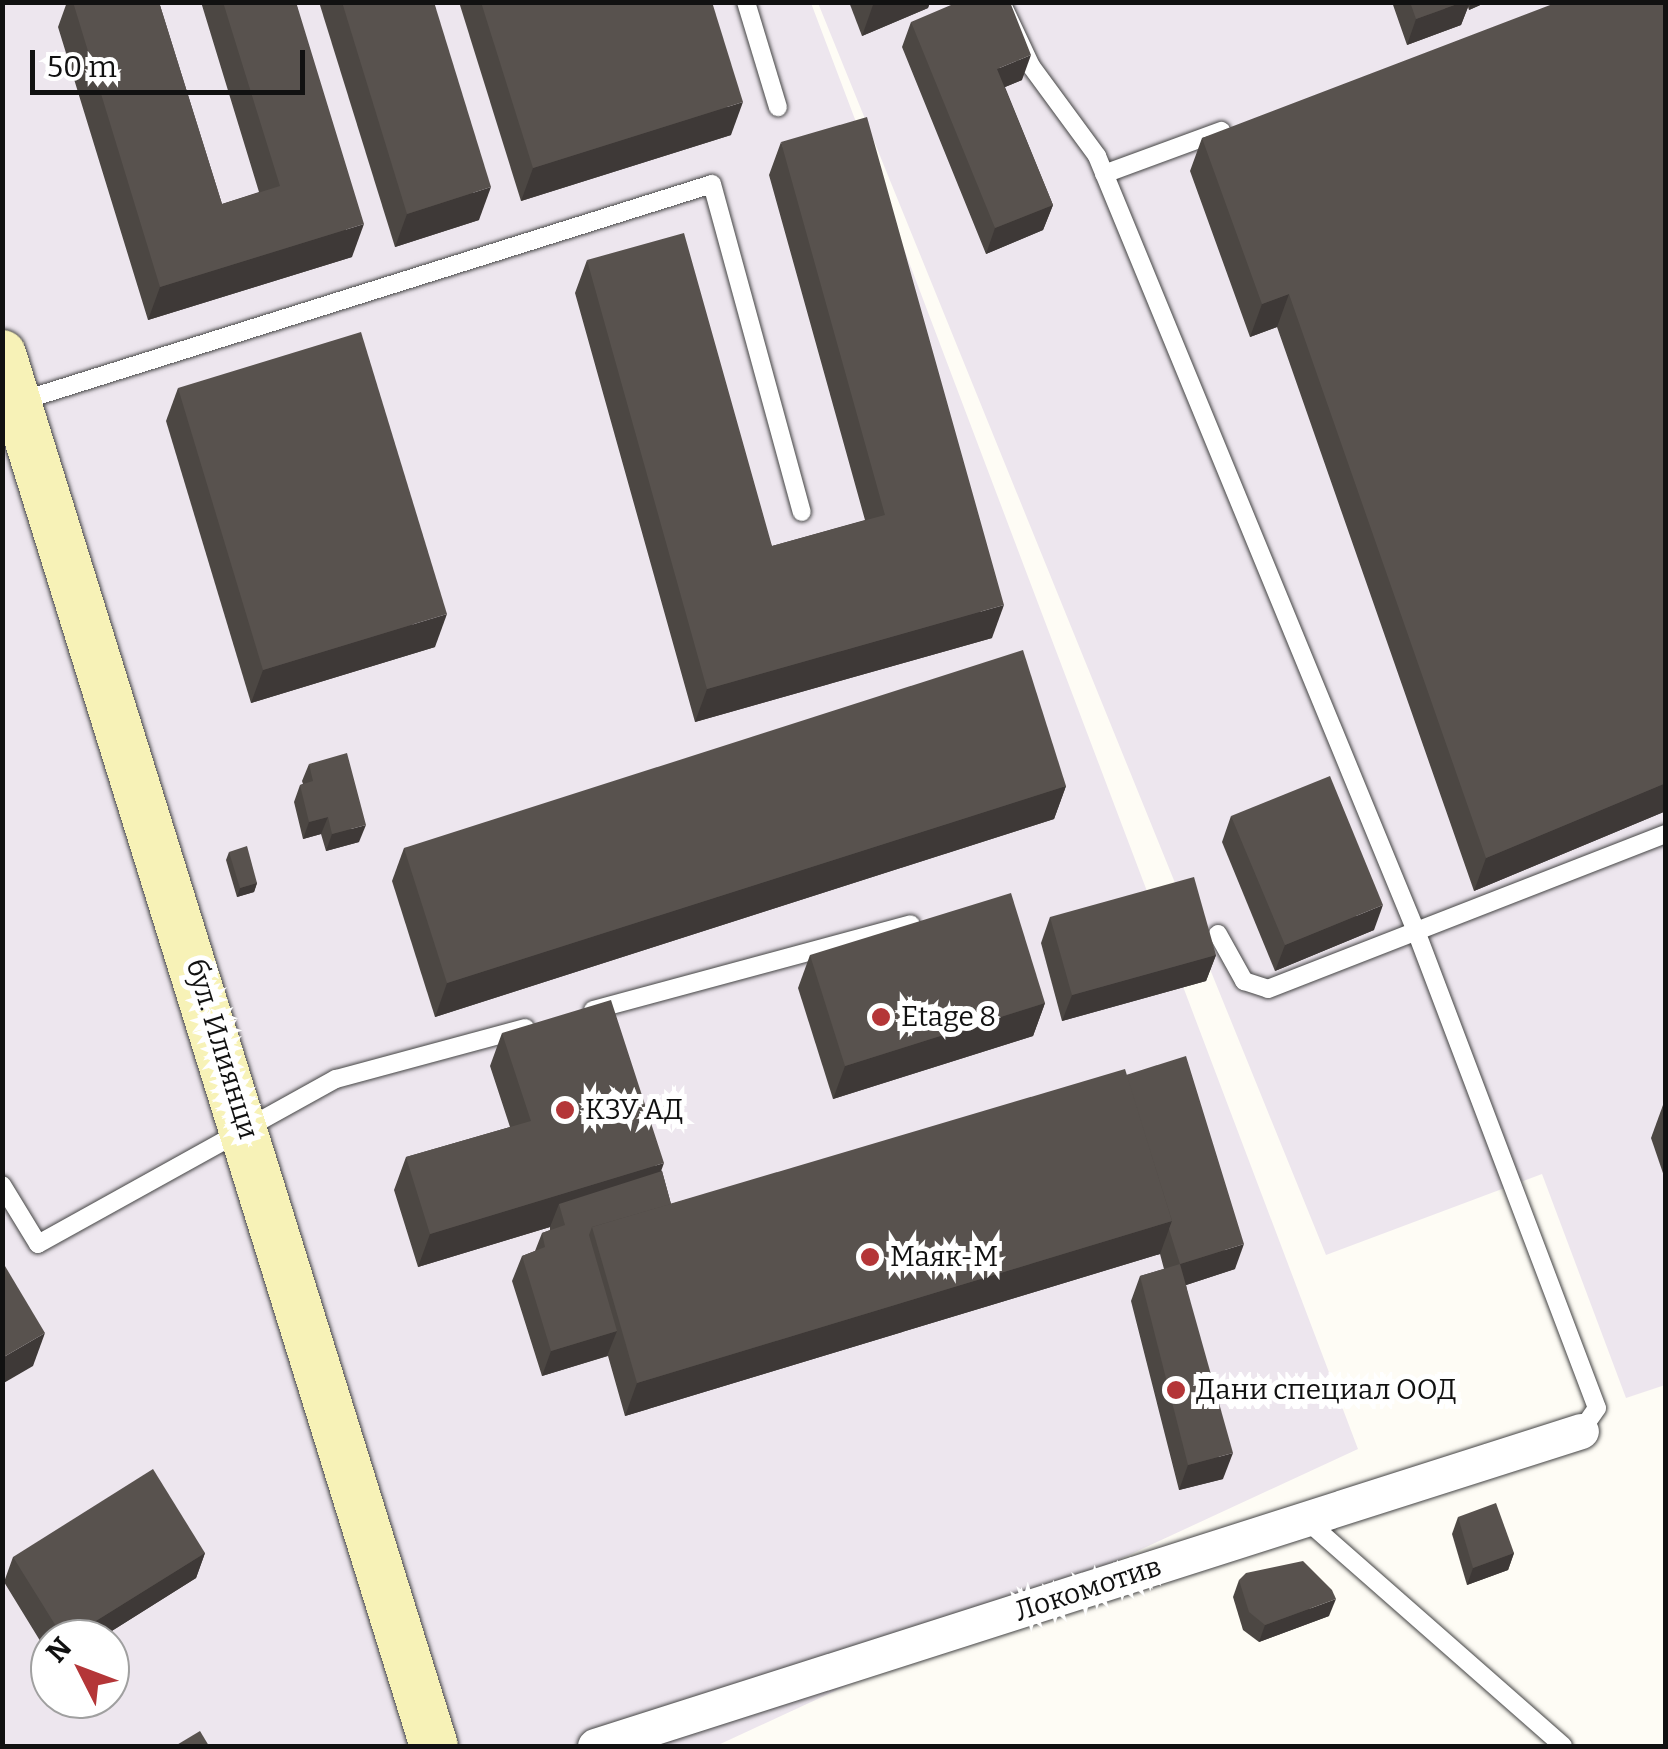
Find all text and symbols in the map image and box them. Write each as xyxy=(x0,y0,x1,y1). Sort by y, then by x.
scale bar xyxy=(35,30,310,92)
text: 50 m xyxy=(47,49,117,85)
street label: бул. Илиянци xyxy=(179,955,265,1143)
place label: Etage 8 xyxy=(901,1000,996,1034)
marker: Etage 8 xyxy=(870,1006,892,1028)
place label: КЗУ АД xyxy=(585,1093,683,1127)
marker: КЗУ АД xyxy=(554,1099,576,1121)
place label: Маяк-М xyxy=(890,1240,998,1274)
marker: Маяк-М xyxy=(859,1246,881,1268)
place label: Дани специал ООД xyxy=(1196,1373,1456,1407)
marker: Дани специал ООД xyxy=(1165,1379,1187,1401)
street label: Локомотив xyxy=(1011,1550,1165,1628)
north arrow xyxy=(30,1619,130,1719)
text: N xyxy=(39,1631,78,1669)

